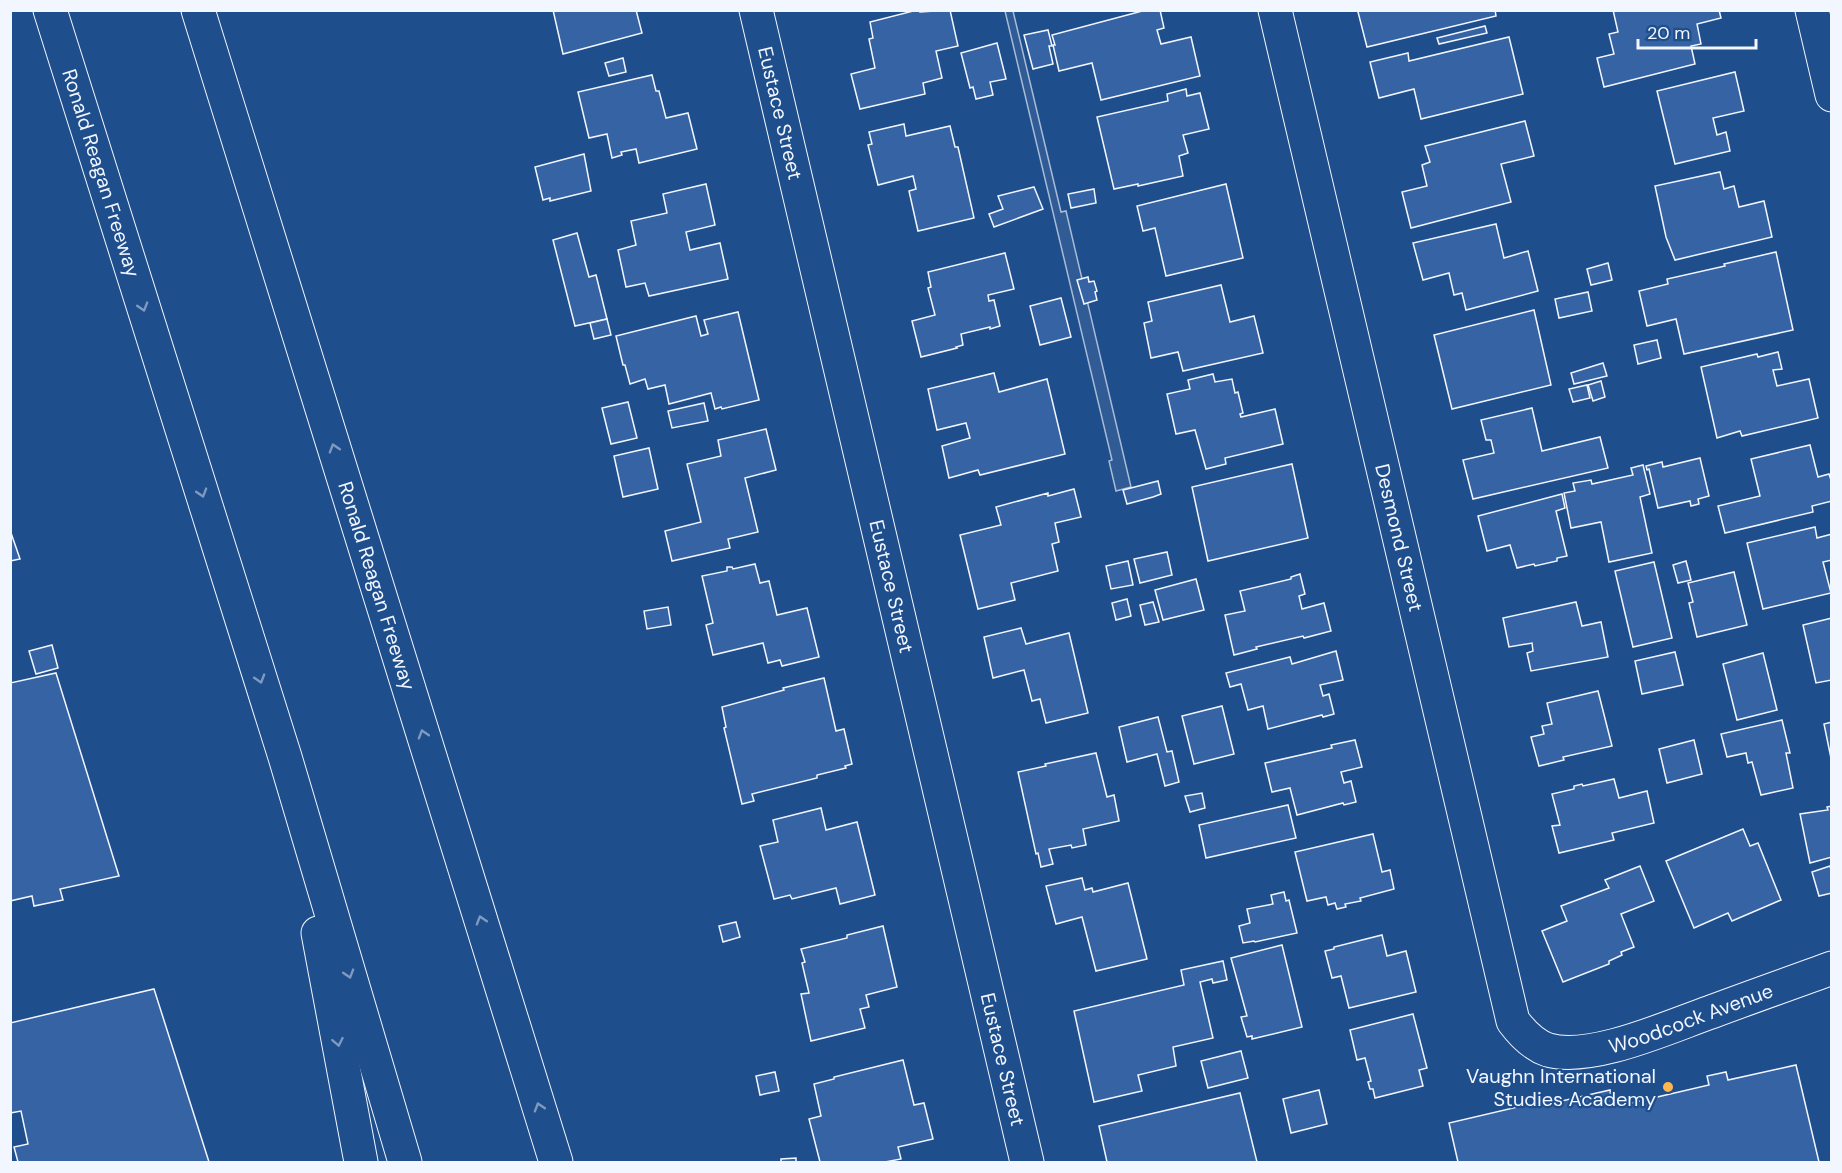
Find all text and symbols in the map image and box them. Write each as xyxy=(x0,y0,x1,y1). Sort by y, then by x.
scale bar xyxy=(1638,12,1756,50)
text: 20 m xyxy=(1647,21,1690,45)
street label: Eustace Street xyxy=(752,44,809,183)
street label: Ronald Reagan Freeway xyxy=(56,66,146,281)
one-way arrow xyxy=(136,301,148,312)
one-way arrow xyxy=(329,443,341,454)
street label: Desmond Street xyxy=(1369,461,1429,614)
street label: Ronald Reagan Freeway xyxy=(332,478,422,693)
one-way arrow xyxy=(194,487,207,498)
street label: Eustace Street xyxy=(863,517,920,656)
one-way arrow xyxy=(253,673,265,684)
one-way arrow xyxy=(418,729,430,740)
one-way arrow xyxy=(476,915,488,926)
one-way arrow xyxy=(342,968,354,979)
street label: Woodcock Avenue xyxy=(1606,977,1777,1060)
street label: Eustace Street xyxy=(975,990,1031,1129)
one-way arrow xyxy=(331,1036,344,1046)
place label: Vaughn International Studies Academy xyxy=(1466,1063,1656,1112)
marker: Vaughn International Studies Academy xyxy=(1661,1080,1675,1094)
one-way arrow xyxy=(534,1102,546,1113)

